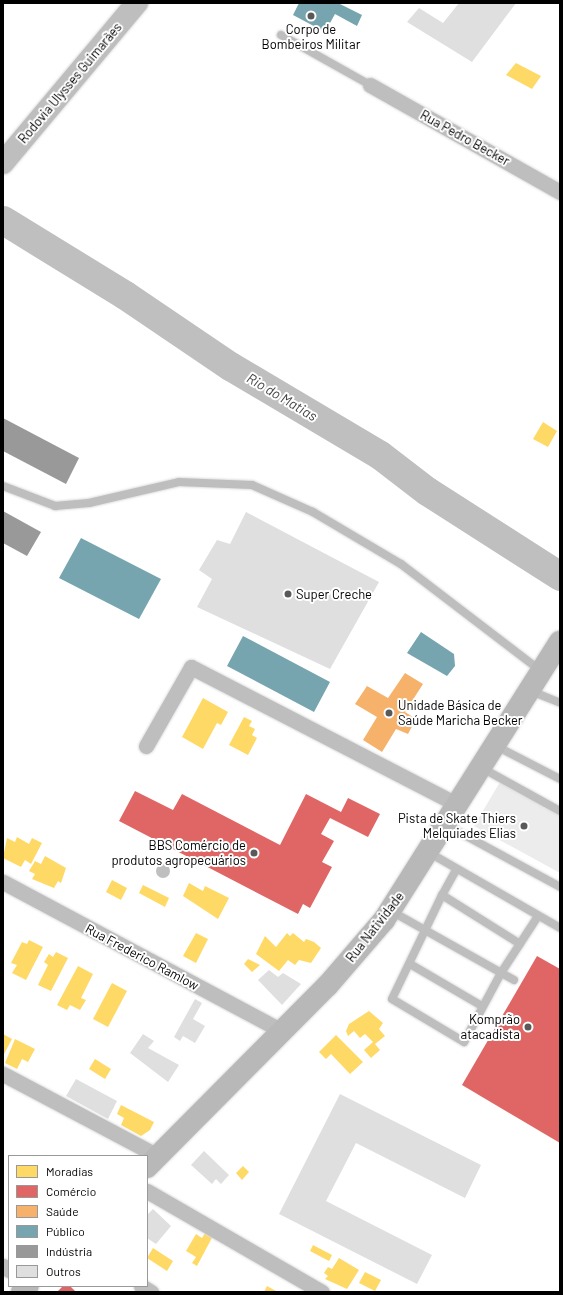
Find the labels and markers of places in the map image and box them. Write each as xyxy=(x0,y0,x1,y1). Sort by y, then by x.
marker: Corpo de Bombeiros Militar xyxy=(306,11,316,21)
place label: Corpo de Bombeiros Militar xyxy=(262,22,360,53)
place label: Super Creche xyxy=(296,586,372,602)
marker: Super Creche xyxy=(283,589,293,599)
place label: Unidade Básica de Saúde Maricha Becker xyxy=(398,698,523,729)
marker: Unidade Básica de Saúde Maricha Becker xyxy=(383,707,395,719)
place label: Pista de Skate Thiers Melquiades Elias xyxy=(398,811,516,842)
marker: Pista de Skate Thiers Melquiades Elias xyxy=(519,821,529,831)
place label: BBS Comércio de produtos agropecuários xyxy=(111,838,246,869)
marker: BBS Comércio de produtos agropecuários xyxy=(249,848,259,858)
place label: Komprão atacadista xyxy=(461,1012,520,1043)
marker: Komprão atacadista xyxy=(523,1022,533,1032)

